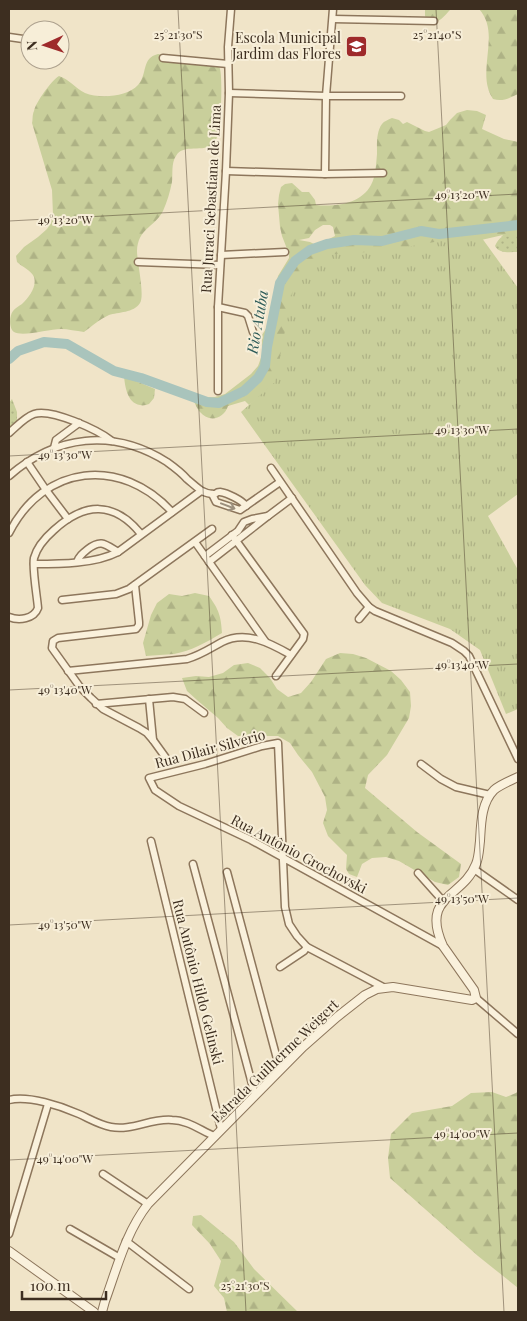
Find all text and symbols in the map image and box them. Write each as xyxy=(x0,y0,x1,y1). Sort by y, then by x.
north arrow xyxy=(20,20,70,70)
text: 25°21'30"S xyxy=(153,26,203,42)
text: 25°21'40"S xyxy=(413,26,461,42)
place label: Escola Municipal Jardim das Flores xyxy=(231,28,341,63)
school or university icon: Escola Municipal Jardim das Flores xyxy=(345,34,369,58)
text: N xyxy=(22,40,41,51)
street label: Rua Juraci Sebastiana de Lima xyxy=(196,104,225,294)
text: 49°13'20"W xyxy=(435,186,489,202)
text: 49°13'20"W xyxy=(38,211,92,227)
water label: Rio Atuba xyxy=(241,288,272,356)
text: 49°13'30"W xyxy=(435,421,489,437)
text: 49°13'30"W xyxy=(38,446,92,462)
one-way arrow xyxy=(220,502,235,511)
text: 49°13'40"W xyxy=(435,656,489,672)
text: 49°13'40"W xyxy=(38,681,92,697)
street label: Rua Dilair Silvério xyxy=(152,725,268,772)
street label: Rua Antônio Grochovski xyxy=(228,810,371,897)
text: 49°13'50"W xyxy=(435,890,489,906)
street label: Rua Antônio Hildo Gelinski xyxy=(169,897,228,1067)
text: 49°13'50"W xyxy=(38,916,92,932)
street label: Estrada Guilherme Weigert xyxy=(207,994,343,1127)
text: 49°14'00"W xyxy=(434,1125,490,1141)
text: 49°14'00"W xyxy=(37,1150,93,1166)
scale bar xyxy=(22,1268,106,1300)
text: 100 m xyxy=(30,1275,71,1295)
text: 25°21'30"S xyxy=(220,1277,270,1293)

